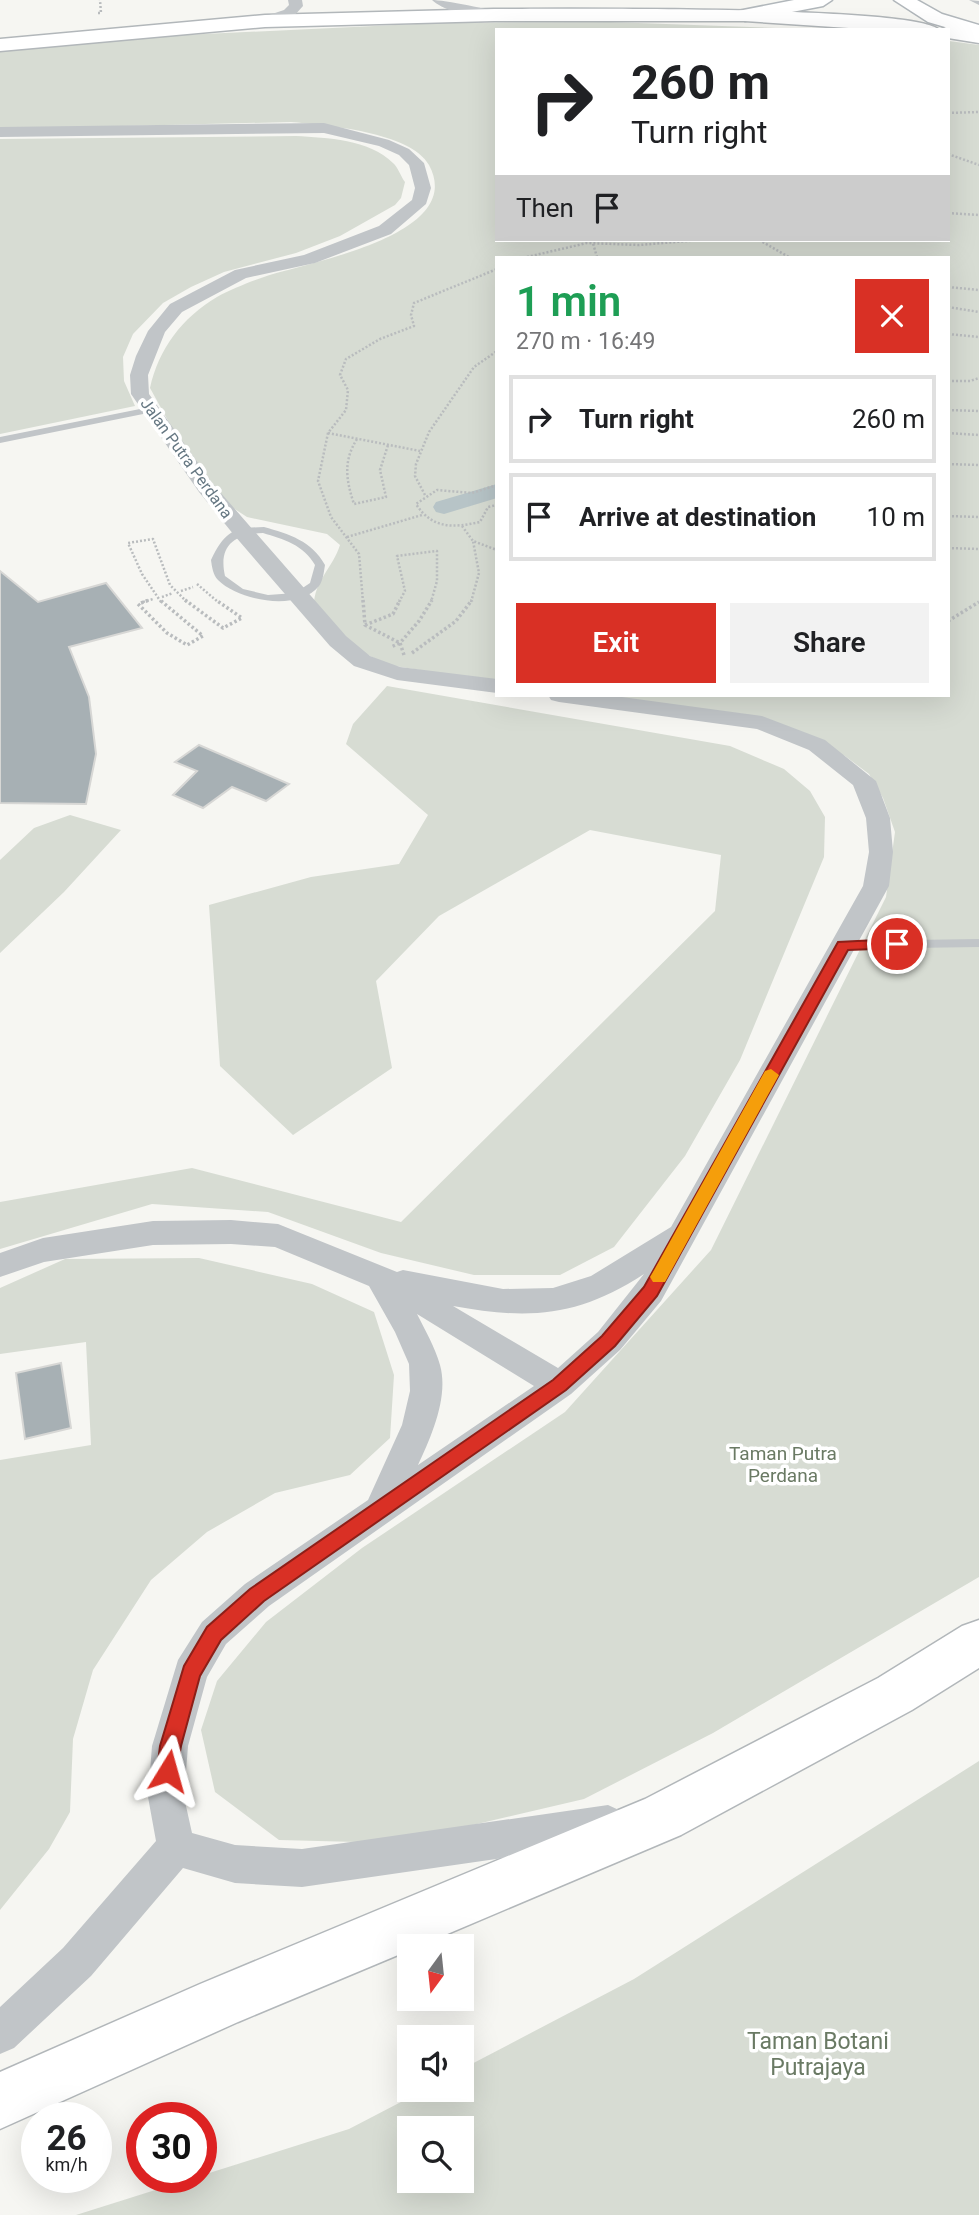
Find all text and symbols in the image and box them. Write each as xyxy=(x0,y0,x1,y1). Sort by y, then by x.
text: 260 m xyxy=(631,54,770,111)
icon: right xyxy=(516,56,607,147)
text: Turn right xyxy=(631,113,767,151)
icon: arrive xyxy=(588,189,626,227)
text: Then xyxy=(516,193,574,223)
text: 1 min xyxy=(516,277,621,326)
button: close xyxy=(855,279,929,353)
text: 270 m · 16:49 xyxy=(516,328,655,355)
street label: Jalan Putra Perdana xyxy=(137,395,237,522)
icon: right xyxy=(520,400,558,438)
text: Turn right xyxy=(579,404,694,434)
text: 260 m xyxy=(852,404,925,434)
icon: arrive xyxy=(520,498,558,536)
text: Arrive at destination xyxy=(579,502,816,532)
text: 10 m xyxy=(867,502,925,532)
button: Exit xyxy=(516,603,716,683)
button: Share xyxy=(730,603,929,683)
pin xyxy=(867,914,927,974)
icon: arrive xyxy=(878,925,916,963)
park label: Taman Putra Perdana xyxy=(729,1442,837,1487)
position arrow xyxy=(131,1734,205,1808)
north arrow xyxy=(397,1934,474,2011)
map controls xyxy=(397,1934,474,2193)
button: sound xyxy=(397,2025,474,2102)
park label: Taman Botani Putrajaya xyxy=(747,2028,889,2081)
speed limit sign: 30 xyxy=(126,2102,217,2193)
button: search xyxy=(397,2116,474,2193)
text: 26 xyxy=(46,2118,87,2159)
text: km/h xyxy=(45,2154,88,2175)

